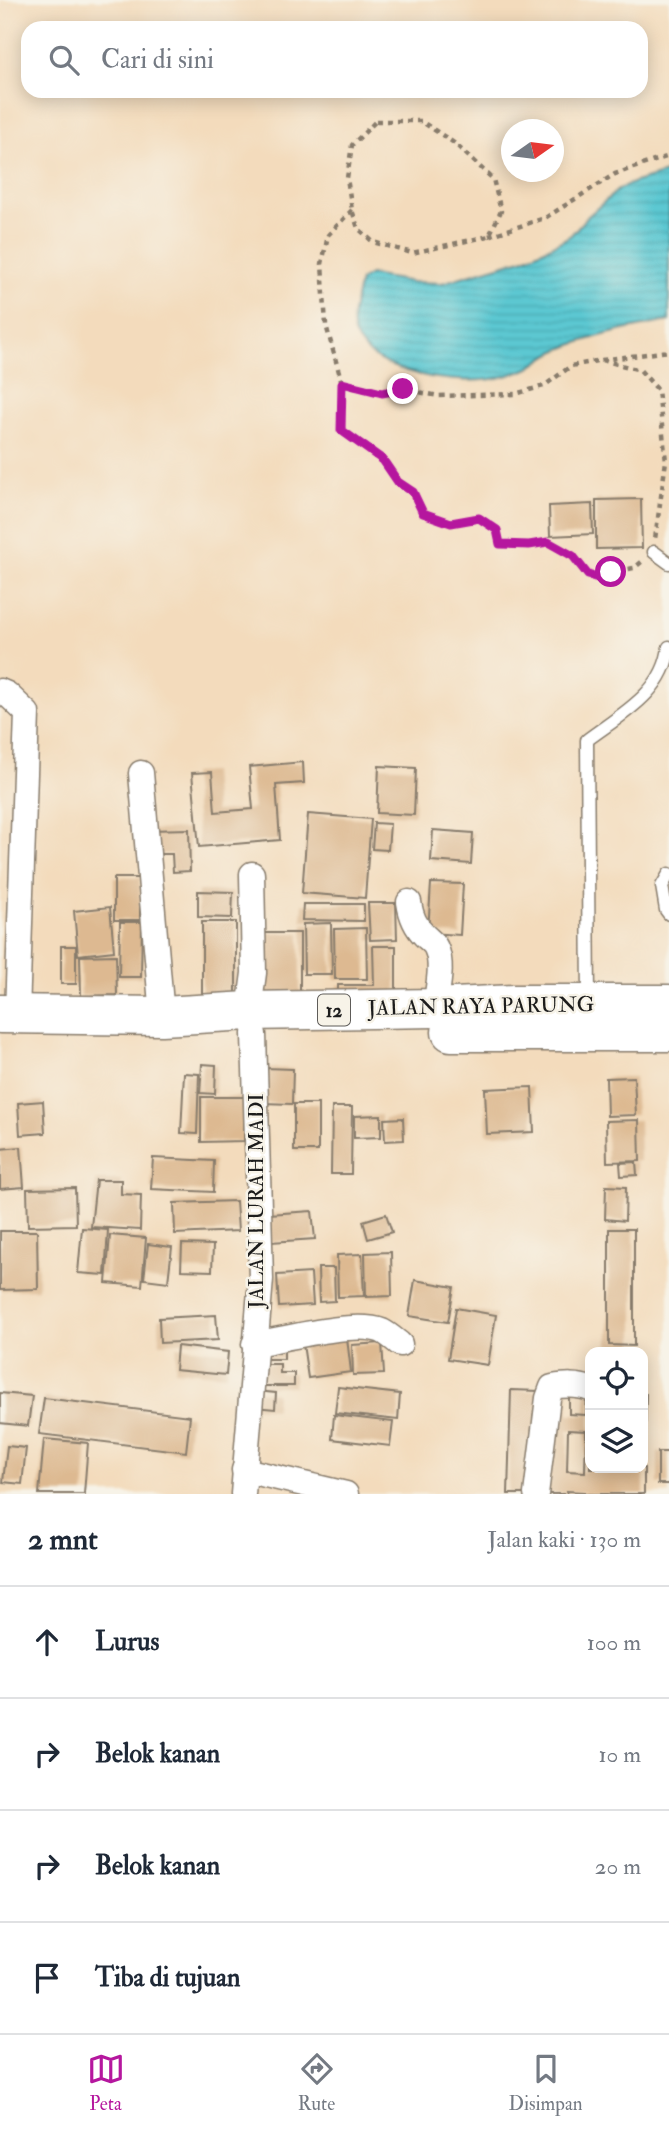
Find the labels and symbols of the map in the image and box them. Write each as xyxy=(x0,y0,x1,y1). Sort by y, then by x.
north arrow xyxy=(501,119,564,182)
route end xyxy=(387,373,418,404)
route start xyxy=(595,556,626,587)
street label: JALAN RAYA PARUNG xyxy=(367,991,594,1022)
road number: 12 xyxy=(318,994,350,1026)
street label: JALAN LURAH MADI xyxy=(243,1093,270,1310)

